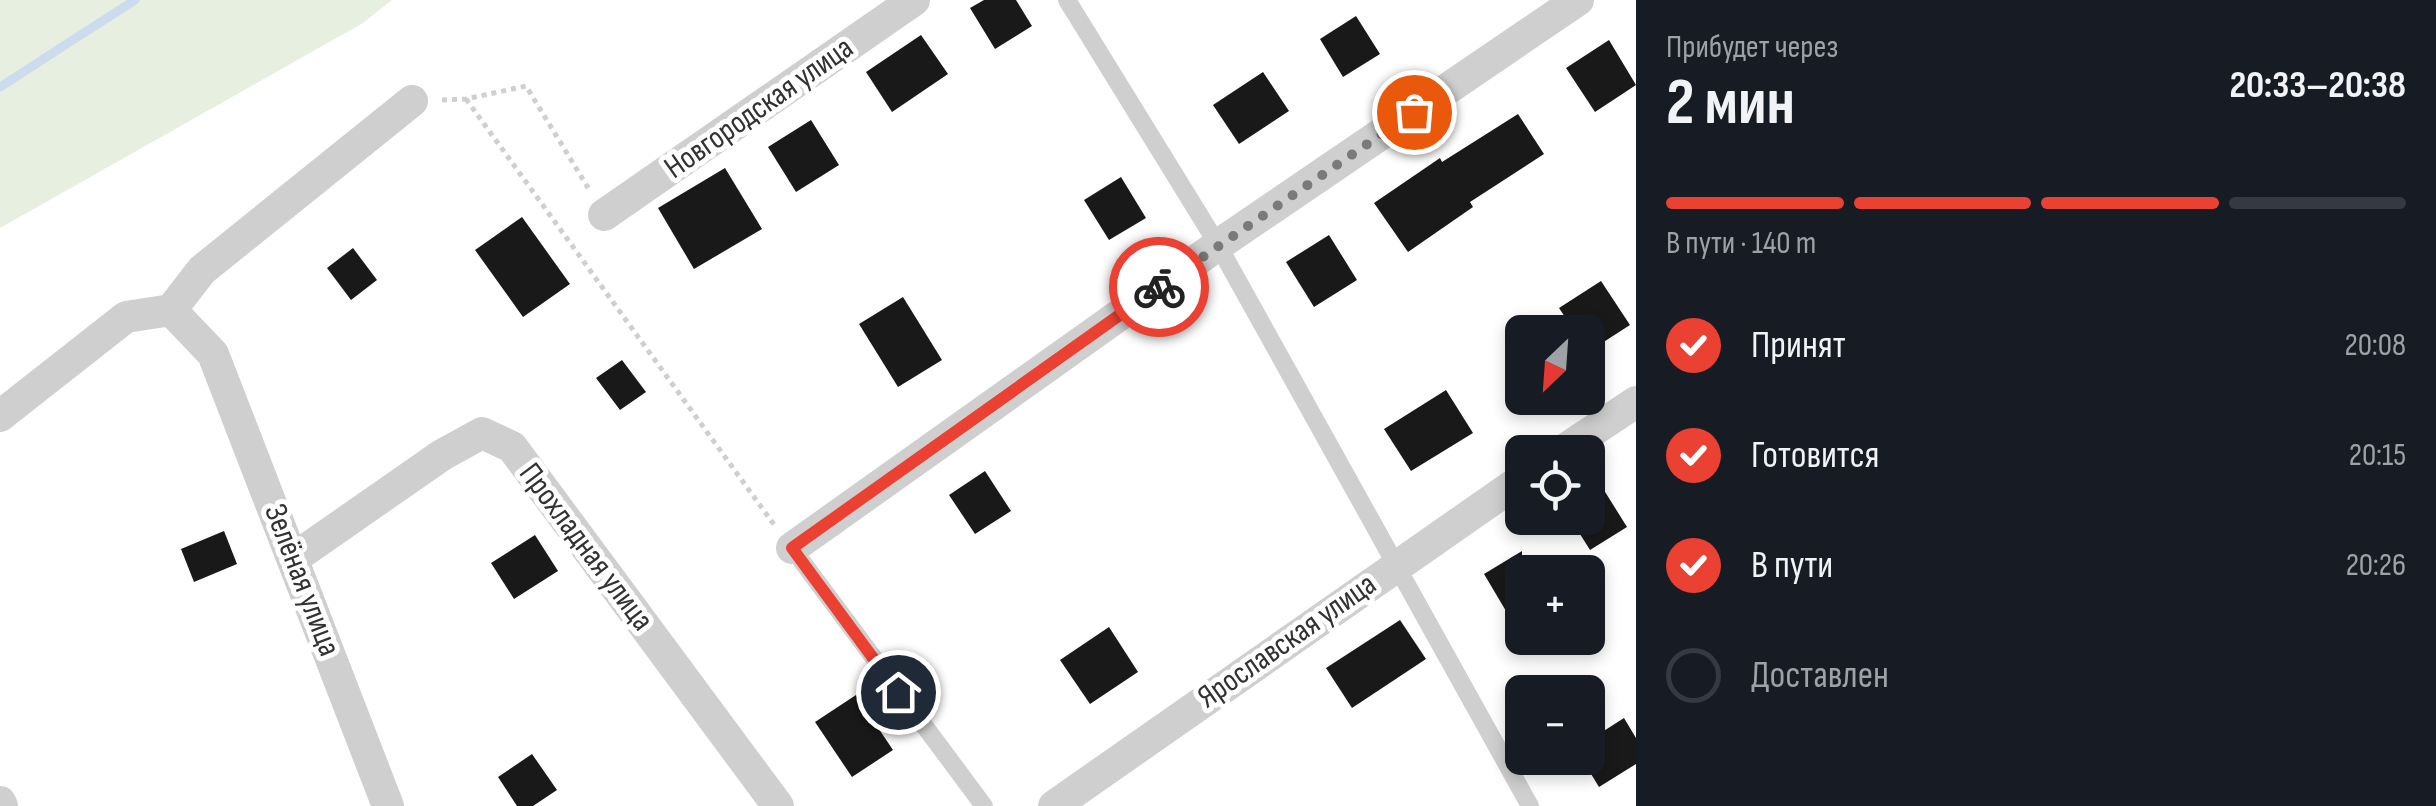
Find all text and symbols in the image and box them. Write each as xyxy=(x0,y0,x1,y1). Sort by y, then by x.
street label: Новгородская улица xyxy=(657,28,861,188)
text: Прибудет через xyxy=(1666,28,1838,67)
text: 20:33–20:38 xyxy=(2229,63,2406,108)
text: 2 мин xyxy=(1666,65,1795,143)
pin xyxy=(1372,70,1457,155)
icon: bag xyxy=(1387,85,1442,140)
text: В пути · 140 m xyxy=(1666,224,1816,263)
courier xyxy=(1109,237,1209,337)
icon: bike xyxy=(1132,260,1187,315)
north arrow xyxy=(1505,315,1605,415)
map controls xyxy=(1505,315,1605,775)
icon: check xyxy=(1666,318,1721,373)
text: Принят xyxy=(1751,323,1846,368)
text: 20:08 xyxy=(2345,326,2406,365)
icon: check xyxy=(1666,428,1721,483)
text: Готовится xyxy=(1751,433,1880,478)
button: locate xyxy=(1505,435,1605,535)
text: 20:15 xyxy=(2349,436,2406,475)
street label: Прохладная улица xyxy=(510,455,662,639)
street label: Зелёная улица xyxy=(255,499,349,661)
icon: check xyxy=(1666,538,1721,593)
text: В пути xyxy=(1751,543,1833,588)
text: 20:26 xyxy=(2346,546,2406,585)
button: + xyxy=(1505,555,1605,655)
street label: Ярославская улица xyxy=(1190,565,1384,717)
pin xyxy=(856,650,941,735)
text: Доставлен xyxy=(1751,653,1889,698)
icon: home xyxy=(871,665,926,720)
button: − xyxy=(1505,675,1605,775)

